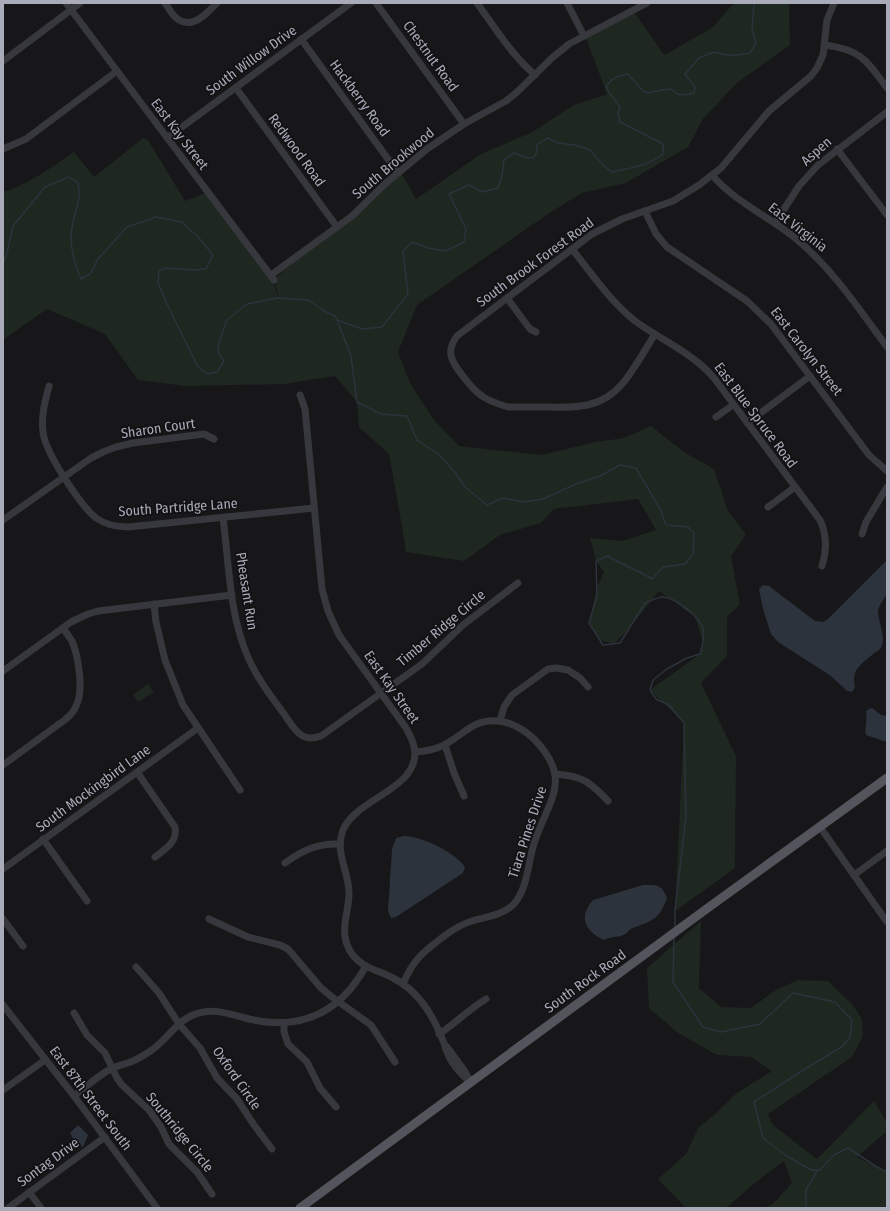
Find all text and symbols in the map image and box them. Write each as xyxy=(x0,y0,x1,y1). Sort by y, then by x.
street label: Chestnut Road xyxy=(399,18,462,95)
street label: South Willow Drive xyxy=(203,22,300,99)
street label: Hackberry Road xyxy=(326,57,393,140)
street label: East Kay Street xyxy=(147,95,212,174)
street label: Redwood Road xyxy=(265,111,329,190)
street label: South Brookwood xyxy=(349,124,438,203)
street label: Aspen xyxy=(798,133,835,169)
street label: East Virginia xyxy=(765,199,831,256)
street label: South Brook Forest Road xyxy=(473,214,597,311)
street label: East Carolyn Street xyxy=(767,304,847,399)
street label: East Blue Spruce Road xyxy=(710,359,801,471)
street label: Sharon Court xyxy=(120,415,197,442)
street label: South Partridge Lane xyxy=(118,495,238,520)
street label: Pheasant Run xyxy=(232,551,261,631)
street label: Timber Ridge Circle xyxy=(394,586,489,670)
street label: East Kay Street xyxy=(360,648,423,727)
street label: South Mockingbird Lane xyxy=(33,741,154,836)
street label: Tiara Pines Drive xyxy=(505,784,550,880)
street label: South Rock Road xyxy=(541,946,629,1017)
street label: East 87th Street South xyxy=(46,1043,135,1154)
street label: Oxford Circle xyxy=(209,1043,265,1113)
street label: Southridge Circle xyxy=(142,1089,217,1176)
street label: Sontag Drive xyxy=(14,1134,83,1191)

